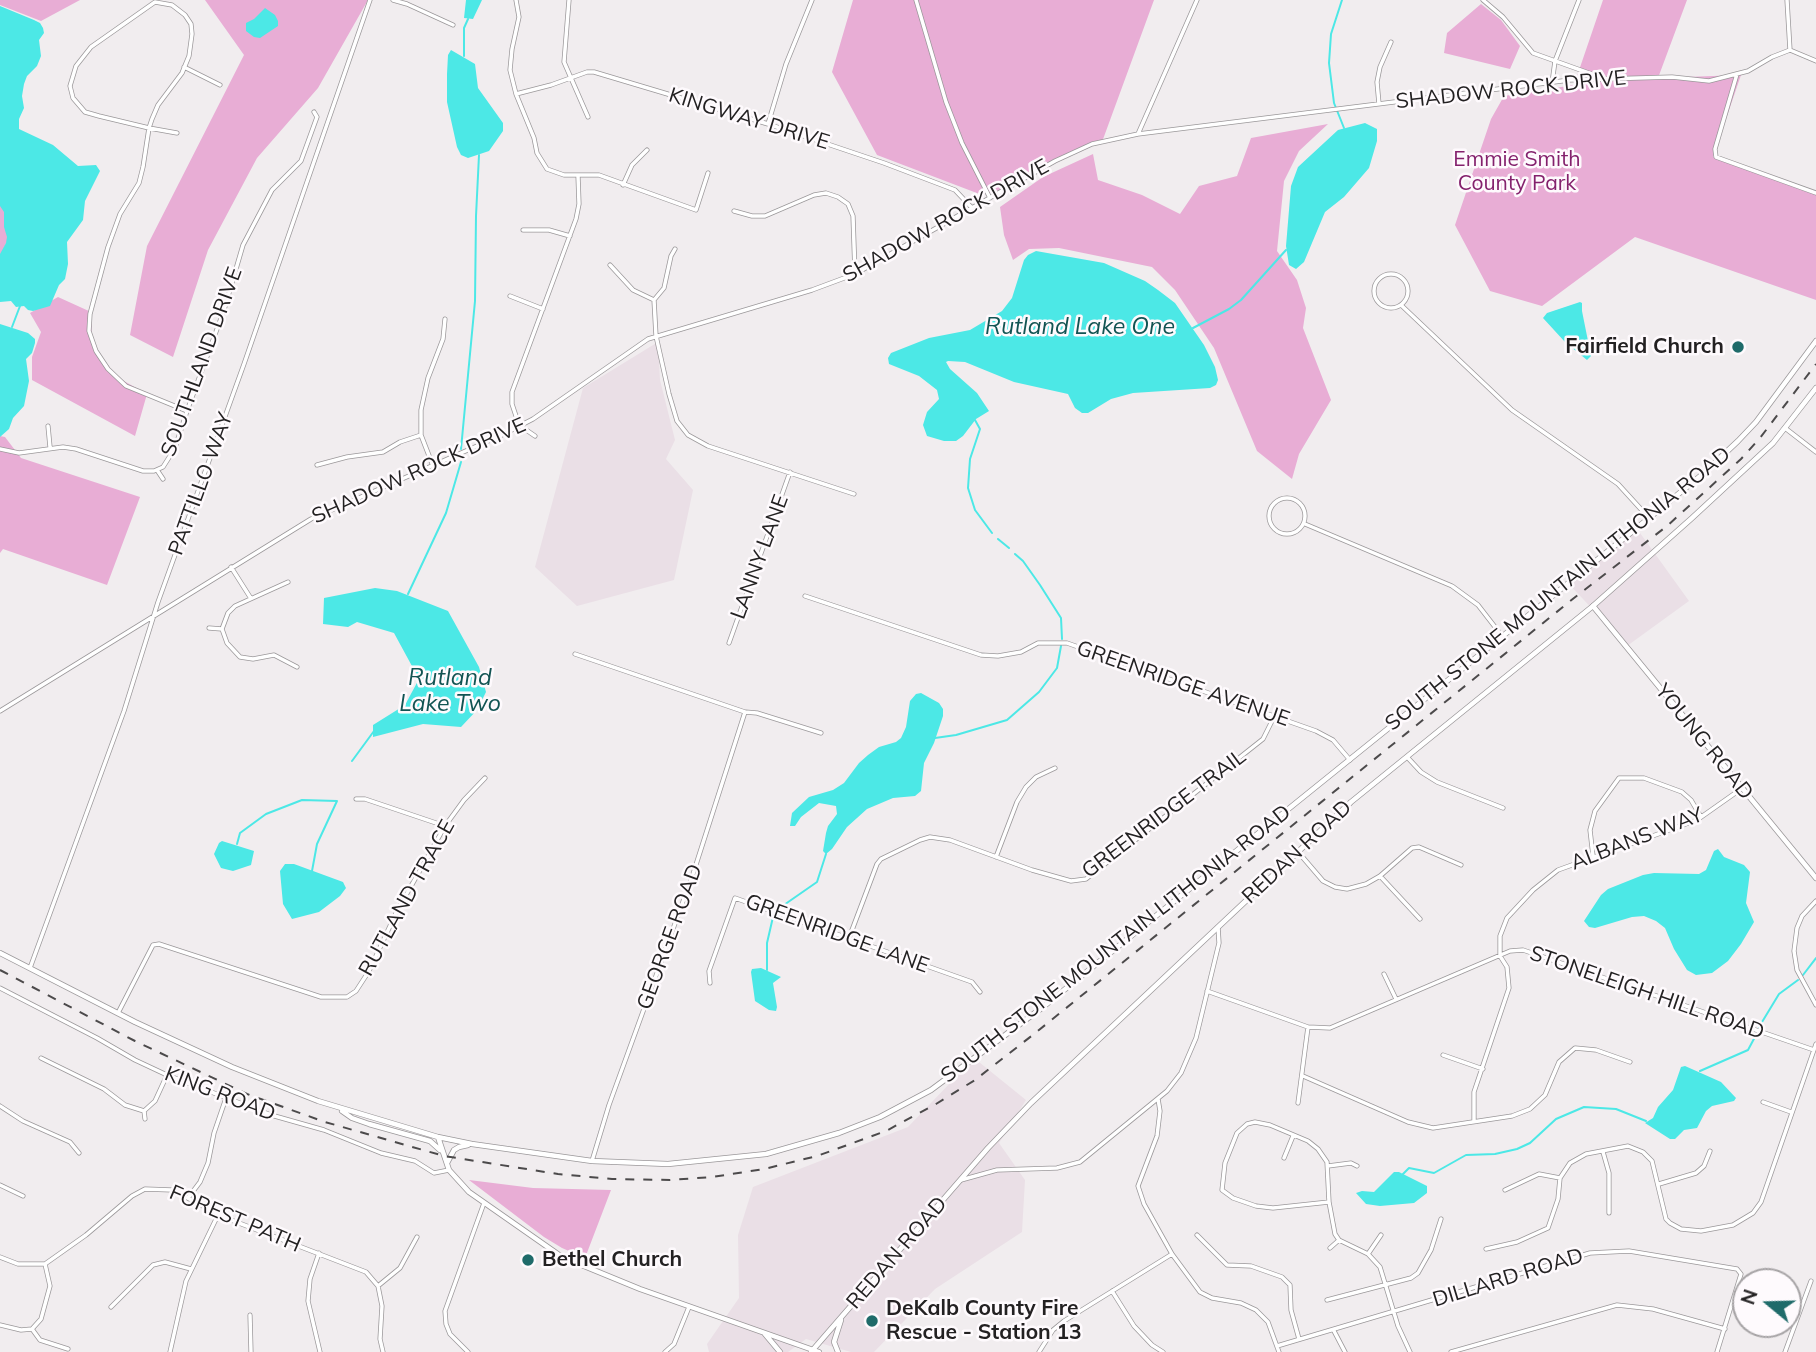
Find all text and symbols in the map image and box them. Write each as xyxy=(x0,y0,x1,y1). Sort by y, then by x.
street label: SHADOW ROCK DRIVE xyxy=(1395,65,1627,115)
street label: KINGWAY DRIVE xyxy=(666,83,832,155)
park label: Emmie Smith County Park xyxy=(1453,147,1581,197)
street label: SHADOW ROCK DRIVE xyxy=(839,154,1053,288)
street label: SOUTHLAND DRIVE xyxy=(156,264,248,460)
water label: Rutland Lake One xyxy=(985,313,1175,341)
place label: Fairfield Church xyxy=(1565,334,1724,360)
marker: Fairfield Church xyxy=(1730,339,1746,355)
street label: PATTILLO WAY xyxy=(164,409,238,559)
street label: SHADOW ROCK DRIVE xyxy=(308,412,530,530)
street label: SOUTH STONE MOUNTAIN LITHONIA ROAD xyxy=(1380,442,1736,736)
street label: LANNY LANE xyxy=(726,491,794,623)
street label: GREENRIDGE AVENUE xyxy=(1073,636,1293,732)
water label: Rutland Lake Two xyxy=(399,664,501,718)
street label: YOUNG ROAD xyxy=(1650,679,1758,805)
street label: GREENRIDGE TRAIL xyxy=(1077,744,1251,884)
street label: REDAN ROAD xyxy=(1237,795,1357,909)
street label: SOUTH STONE MOUNTAIN LITHONIA ROAD xyxy=(936,800,1296,1088)
street label: ALBANS WAY xyxy=(1567,802,1707,876)
street label: RUTLAND TRACE xyxy=(354,815,460,981)
street label: GEORGE ROAD xyxy=(632,861,708,1013)
street label: GREENRIDGE LANE xyxy=(742,889,932,979)
street label: STONELEIGH HILL ROAD xyxy=(1526,941,1768,1045)
street label: KING ROAD xyxy=(161,1061,279,1127)
street label: FOREST PATH xyxy=(166,1180,304,1258)
street label: REDAN ROAD xyxy=(841,1192,953,1314)
street label: DILLARD ROAD xyxy=(1430,1243,1586,1313)
place label: Bethel Church xyxy=(542,1247,682,1273)
marker: Bethel Church xyxy=(520,1252,536,1268)
north arrow xyxy=(1732,1268,1802,1338)
text: N xyxy=(1735,1286,1763,1308)
place label: DeKalb County Fire Rescue - Station 13 xyxy=(886,1296,1082,1346)
marker: DeKalb County Fire Rescue - Station 13 xyxy=(864,1313,880,1329)

